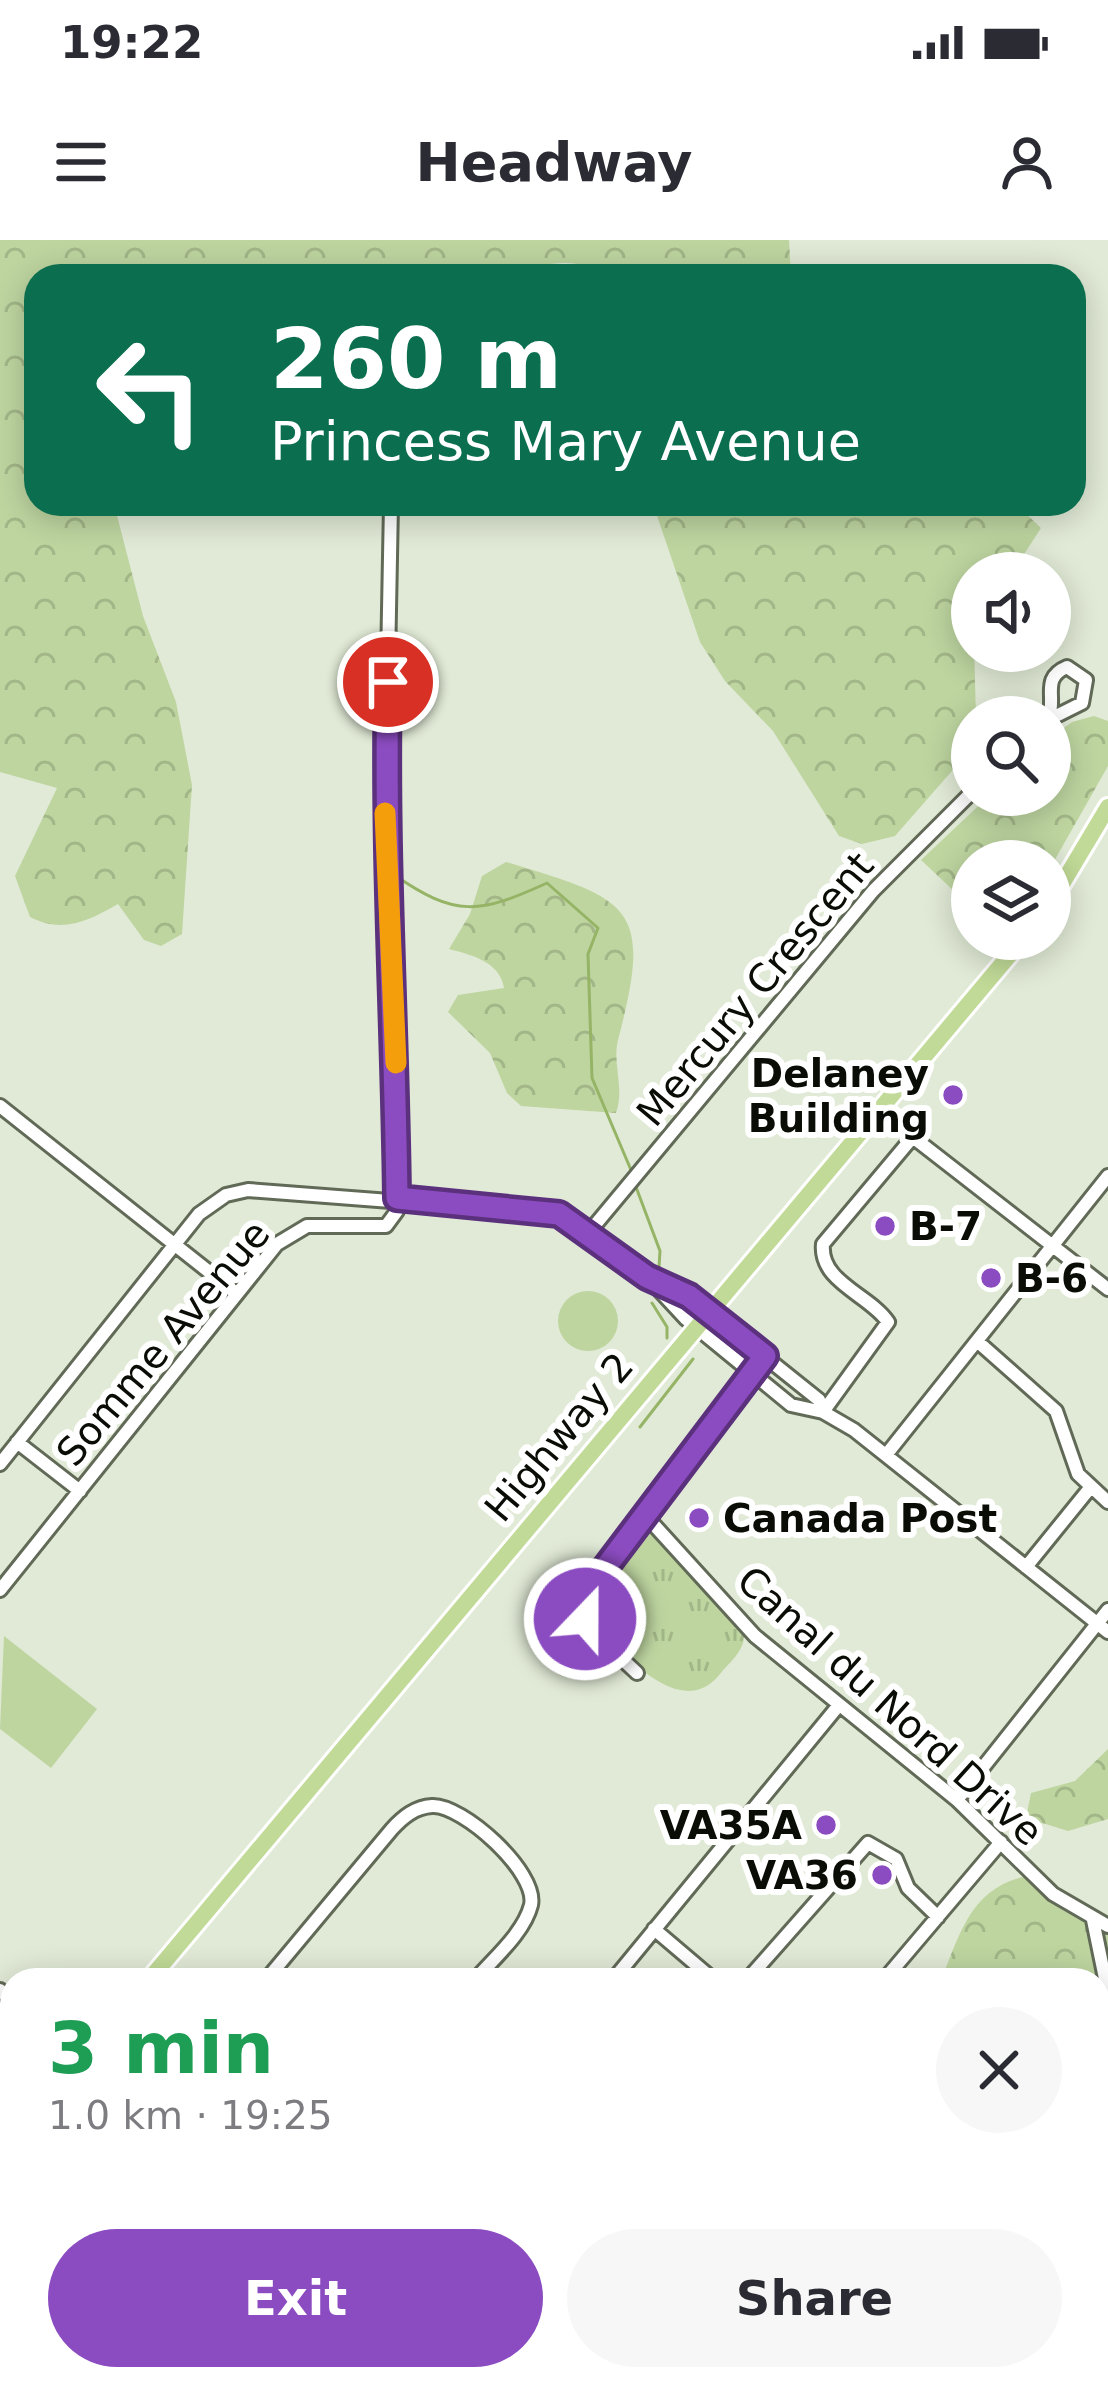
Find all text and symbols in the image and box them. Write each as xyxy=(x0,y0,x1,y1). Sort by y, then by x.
text: 19:22 xyxy=(60,16,203,69)
icon: menu xyxy=(48,129,114,195)
icon: person xyxy=(994,129,1060,195)
text: Headway xyxy=(416,131,692,194)
text: 260 m xyxy=(270,310,562,408)
icon: left xyxy=(72,312,228,468)
text: Princess Mary Avenue xyxy=(270,410,861,473)
map controls xyxy=(951,552,1071,960)
button: sound xyxy=(951,552,1071,672)
pin xyxy=(337,631,439,733)
icon: arrive xyxy=(355,649,421,715)
button: search xyxy=(951,696,1071,816)
button: layers xyxy=(951,840,1071,960)
street label: Mercury Crescent xyxy=(628,843,882,1135)
place label: Delaney Building xyxy=(748,1051,929,1141)
marker: Delaney Building xyxy=(940,1082,966,1108)
place label: B-7 xyxy=(909,1204,982,1249)
street label: Somme Avenue xyxy=(47,1211,279,1475)
marker: B-7 xyxy=(872,1213,898,1239)
place label: B-6 xyxy=(1015,1256,1088,1301)
marker: B-6 xyxy=(978,1265,1004,1291)
street label: Highway 2 xyxy=(476,1344,642,1530)
place label: Canada Post xyxy=(723,1496,997,1541)
marker: Canada Post xyxy=(686,1505,712,1531)
position arrow xyxy=(522,1556,648,1682)
street label: Canal du Nord Drive xyxy=(728,1557,1052,1855)
place label: VA35A xyxy=(660,1803,802,1848)
marker: VA35A xyxy=(813,1812,839,1838)
place label: VA36 xyxy=(746,1853,858,1898)
marker: VA36 xyxy=(869,1862,895,1888)
text: 3 min xyxy=(48,2006,274,2090)
button: close xyxy=(936,2007,1062,2133)
text: 1.0 km · 19:25 xyxy=(48,2093,333,2138)
button: Exit xyxy=(48,2229,543,2367)
button: Share xyxy=(567,2229,1062,2367)

